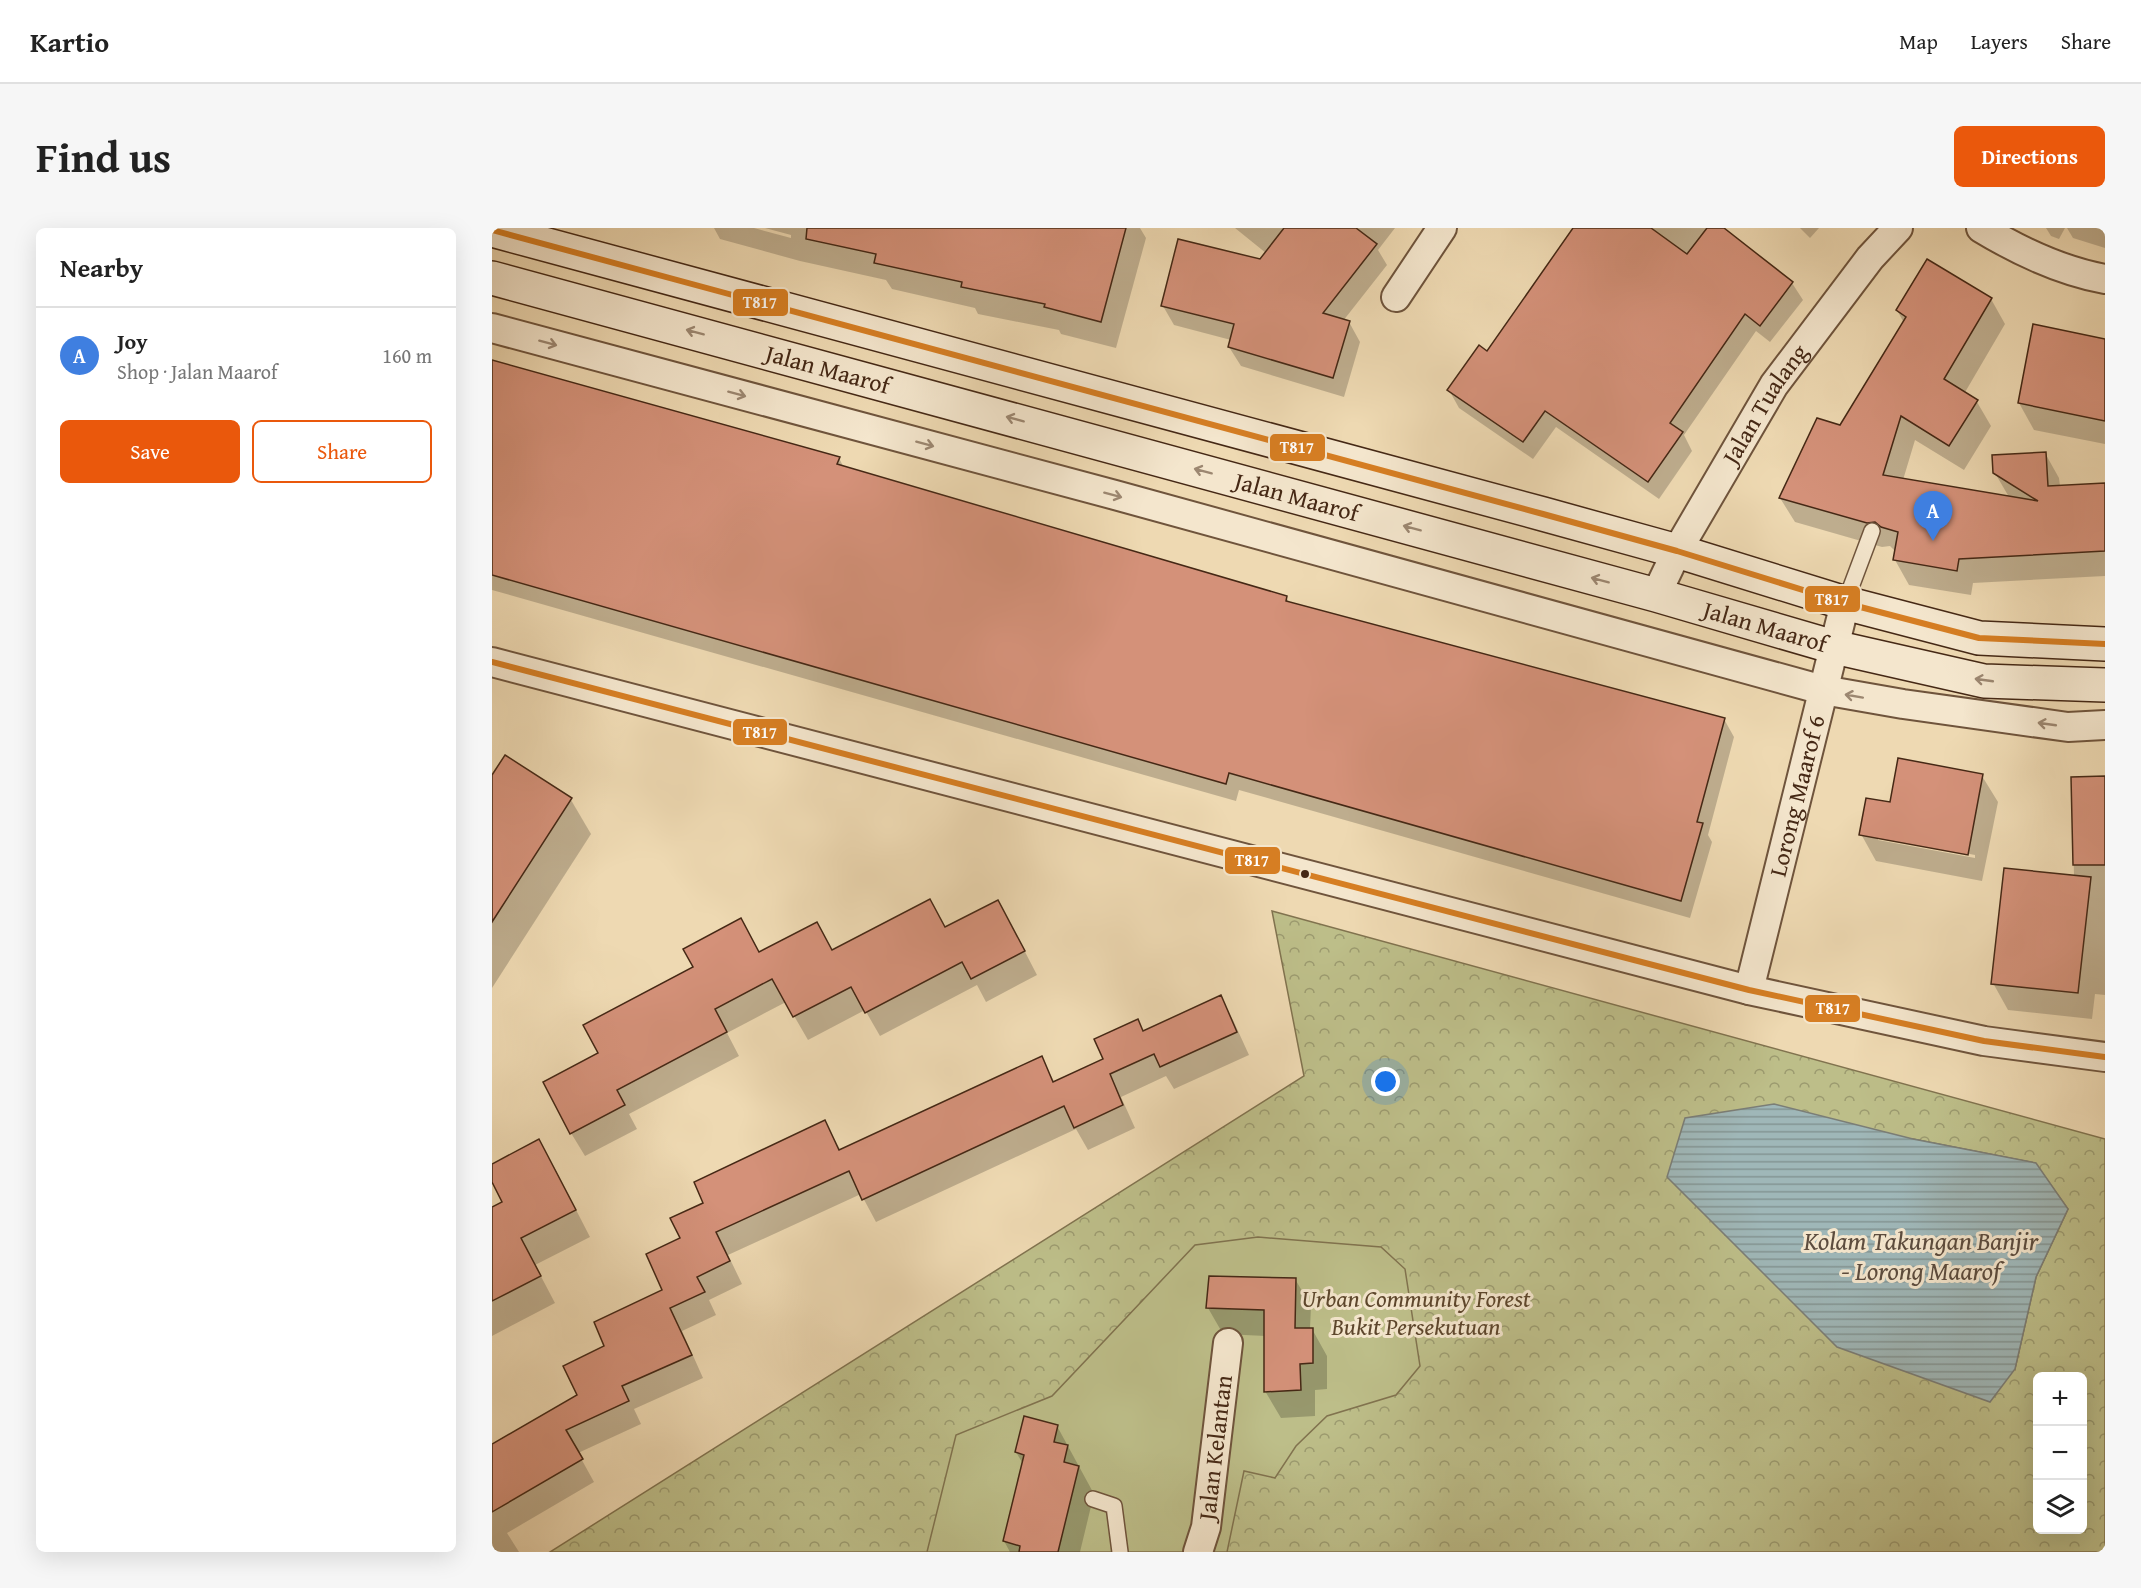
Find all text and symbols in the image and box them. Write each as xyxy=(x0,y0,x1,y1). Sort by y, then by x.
text: Kartio xyxy=(30,21,109,62)
text: Map xyxy=(1899,26,1938,57)
text: Layers xyxy=(1971,26,2028,57)
text: Share xyxy=(2061,26,2111,57)
text: Find us xyxy=(36,126,171,187)
button: Directions xyxy=(1954,126,2105,187)
text: Nearby xyxy=(60,248,143,287)
line badge: T817 xyxy=(732,288,789,317)
text: T817 xyxy=(743,290,777,314)
text: Joy xyxy=(117,325,148,357)
one-way arrow xyxy=(685,326,704,337)
street label: Jalan Maarof xyxy=(759,335,896,403)
street label: Jalan Tualang xyxy=(1712,336,1816,473)
one-way arrow xyxy=(539,338,558,349)
text: A xyxy=(73,341,86,370)
text: 160 m xyxy=(382,341,432,370)
text: Shop · Jalan Maarof xyxy=(117,357,277,386)
one-way arrow xyxy=(727,388,746,400)
one-way arrow xyxy=(1006,413,1025,425)
button: Save xyxy=(60,420,240,483)
button: Share xyxy=(252,420,432,483)
line badge: T817 xyxy=(1269,433,1326,462)
text: T817 xyxy=(1280,435,1314,459)
one-way arrow xyxy=(915,439,934,450)
street label: Jalan Maarof xyxy=(1228,462,1365,531)
one-way arrow xyxy=(1194,465,1213,476)
one-way arrow xyxy=(1103,490,1122,501)
pin: A xyxy=(1914,492,1952,541)
one-way arrow xyxy=(1403,522,1422,533)
one-way arrow xyxy=(1591,573,1610,585)
line badge: T817 xyxy=(1804,585,1861,613)
text: T817 xyxy=(1815,587,1849,611)
street label: Jalan Maarof xyxy=(1696,591,1834,662)
one-way arrow xyxy=(1974,674,1994,685)
one-way arrow xyxy=(1845,690,1864,701)
street label: Lorong Maarof 6 xyxy=(1760,711,1834,880)
line badge: T817 xyxy=(732,718,788,746)
one-way arrow xyxy=(2037,718,2057,729)
text: T817 xyxy=(743,720,777,744)
line badge: T817 xyxy=(1224,846,1281,875)
text: T817 xyxy=(1235,848,1269,872)
unlabelled marker xyxy=(1299,868,1311,880)
line badge: T817 xyxy=(1804,994,1861,1023)
text: T817 xyxy=(1816,996,1850,1020)
your location xyxy=(1371,1067,1400,1096)
water label: Kolam Takungan Banjir - Lorong Maarof xyxy=(1803,1221,2040,1290)
park label: Urban Community Forest Bukit Persekutuan xyxy=(1302,1281,1531,1344)
map controls xyxy=(2033,1372,2087,1534)
button: + xyxy=(2033,1372,2087,1426)
street label: Jalan Kelantan xyxy=(1189,1373,1241,1525)
button: − xyxy=(2033,1426,2087,1480)
button: layers xyxy=(2033,1480,2087,1534)

